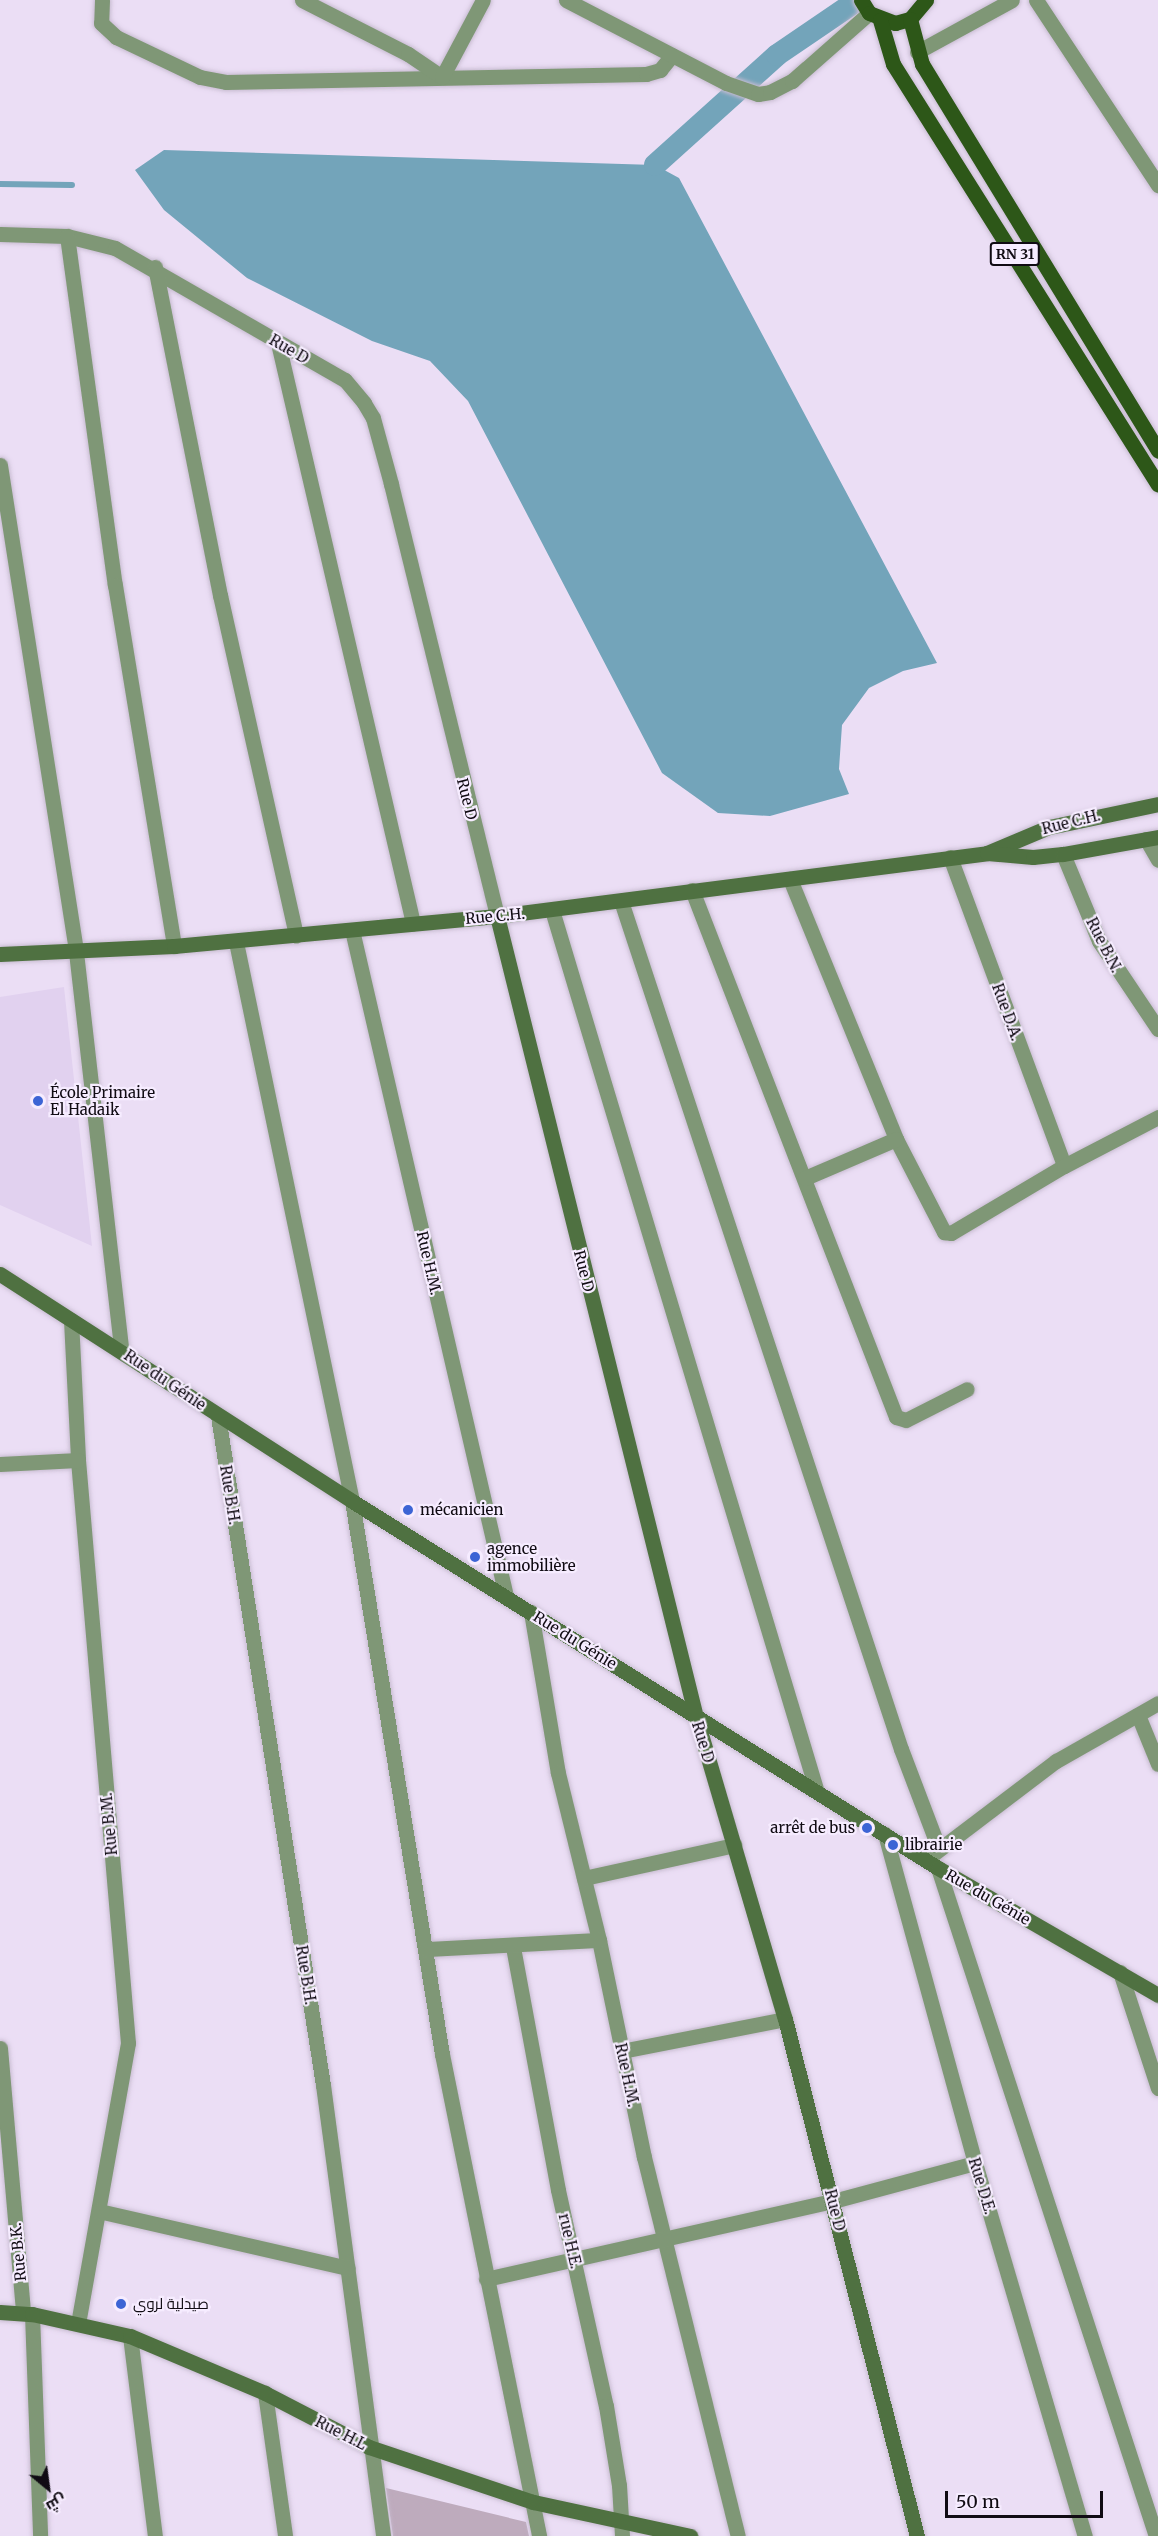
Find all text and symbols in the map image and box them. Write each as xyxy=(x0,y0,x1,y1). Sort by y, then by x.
road number: RN 31 xyxy=(990,243,1040,265)
street label: Rue D xyxy=(266,331,312,367)
street label: Rue D xyxy=(453,776,481,822)
street label: Rue C.H. xyxy=(1040,806,1102,838)
street label: Rue C.H. xyxy=(465,904,525,928)
street label: Rue B.N. xyxy=(1082,914,1126,976)
street label: Rue D.A. xyxy=(988,981,1026,1043)
place label: École Primaire El Hadaik xyxy=(50,1083,155,1118)
marker: École Primaire El Hadaik xyxy=(31,1094,45,1108)
street label: Rue H.M. xyxy=(413,1229,445,1297)
street label: Rue D xyxy=(570,1248,598,1294)
street label: Rue du Génie xyxy=(121,1346,209,1414)
street label: Rue B.H. xyxy=(216,1464,244,1526)
place label: mécanicien xyxy=(420,1501,503,1519)
marker: mécanicien xyxy=(401,1503,415,1517)
place label: agence immobilière xyxy=(487,1539,576,1574)
marker: agence immobilière xyxy=(468,1550,482,1564)
street label: Rue du Génie xyxy=(530,1607,620,1673)
street label: Rue D xyxy=(688,1719,718,1765)
street label: Rue B.M. xyxy=(97,1792,121,1856)
place label: arrêt de bus xyxy=(770,1819,855,1837)
marker: arrêt de bus xyxy=(860,1821,874,1835)
place label: librairie xyxy=(905,1836,962,1854)
marker: librairie xyxy=(886,1838,900,1852)
street label: Rue du Génie xyxy=(943,1866,1033,1928)
street label: Rue B.H. xyxy=(292,1944,320,2006)
street label: Rue H.M. xyxy=(611,2041,643,2109)
street label: Rue D.E. xyxy=(965,2156,999,2216)
street label: Rue D xyxy=(821,2187,849,2233)
street label: rue H.E. xyxy=(555,2212,585,2270)
street label: Rue B.K. xyxy=(6,2222,30,2282)
place label: صيدلية لروي xyxy=(133,2295,209,2313)
marker: صيدلية لروي xyxy=(114,2297,128,2311)
street label: Rue H.L xyxy=(312,2412,370,2454)
north arrow xyxy=(18,2458,78,2518)
scale bar xyxy=(948,2479,1106,2517)
text: ش xyxy=(43,2490,71,2517)
text: 50 m xyxy=(956,2490,1000,2513)

